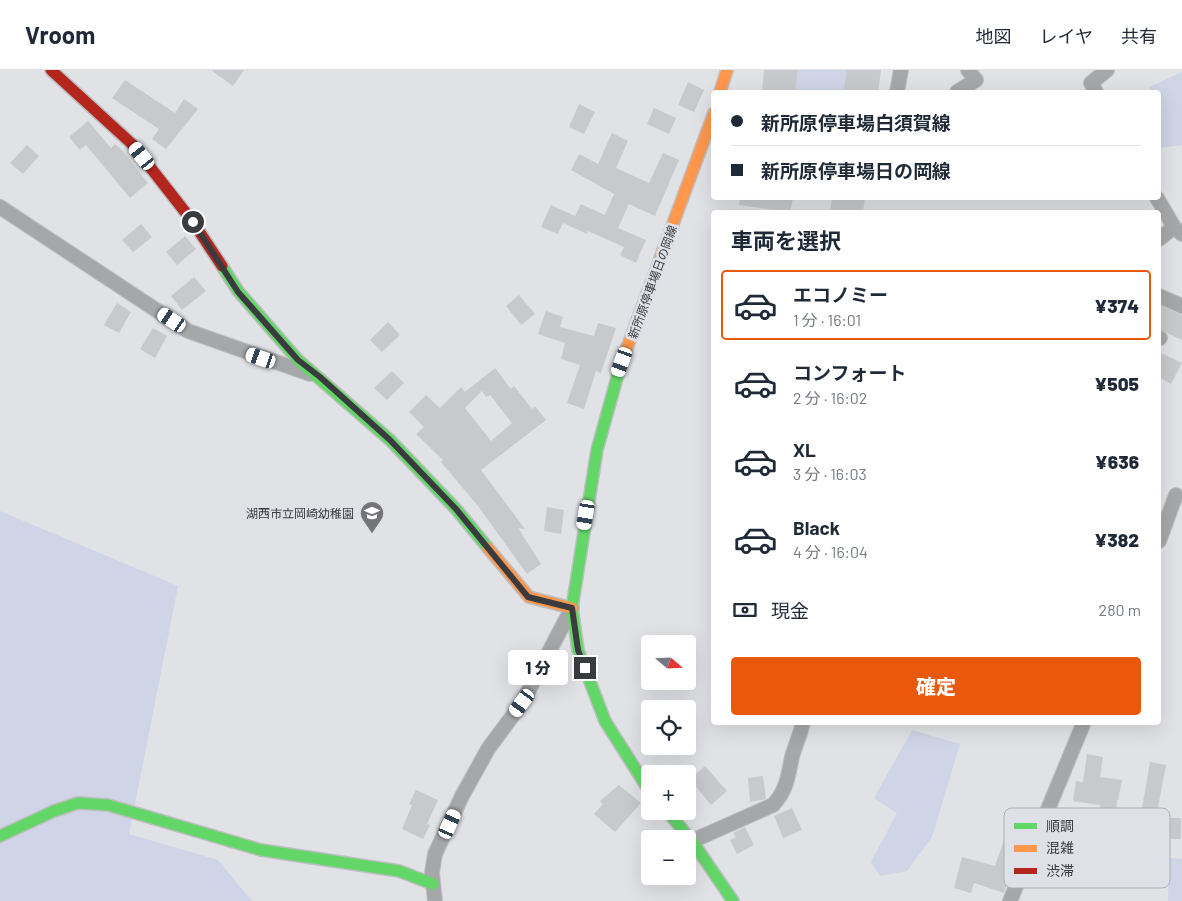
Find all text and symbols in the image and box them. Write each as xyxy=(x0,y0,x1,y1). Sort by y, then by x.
text: Vroom xyxy=(25,20,95,49)
text: 地図 xyxy=(976,25,1012,47)
text: レイヤ xyxy=(1040,25,1093,47)
text: 共有 xyxy=(1121,25,1157,47)
text: 新所原停車場白須賀線 xyxy=(761,111,951,134)
car xyxy=(126,140,157,172)
text: 新所原停車場日の岡線 xyxy=(761,159,951,182)
route start xyxy=(182,211,204,233)
street label: 新所原停車場日の岡線 xyxy=(625,223,679,341)
text: 車両を選択 xyxy=(731,227,841,253)
icon: car xyxy=(733,283,778,328)
text: エコノミー xyxy=(793,283,888,306)
text: ¥374 xyxy=(1094,294,1139,317)
car xyxy=(155,305,188,335)
text: 1 分 · 16:01 xyxy=(793,310,861,329)
car xyxy=(609,345,634,379)
car xyxy=(244,346,277,370)
icon: car xyxy=(733,361,778,406)
text: コンフォート xyxy=(793,361,906,384)
text: ¥505 xyxy=(1094,372,1139,395)
text: 2 分 · 16:02 xyxy=(793,388,867,407)
text: XL xyxy=(793,438,816,461)
icon: car xyxy=(733,439,778,484)
text: ¥636 xyxy=(1095,450,1139,473)
text: 3 分 · 16:03 xyxy=(793,464,867,483)
car xyxy=(576,499,595,531)
school or university icon: 湖西市立岡崎幼稚園 xyxy=(359,500,385,534)
place label: 湖西市立岡崎幼稚園 xyxy=(246,506,354,520)
text: Black xyxy=(793,516,840,539)
icon: car xyxy=(733,517,778,562)
text: ¥382 xyxy=(1094,528,1139,551)
text: 4 分 · 16:04 xyxy=(793,542,868,561)
icon: cash xyxy=(731,596,759,624)
text: 現金 xyxy=(771,599,809,622)
text: 280 m xyxy=(1099,600,1141,619)
north arrow xyxy=(641,635,696,690)
map controls xyxy=(641,635,696,885)
callout: 1 分 xyxy=(508,650,568,686)
route end xyxy=(574,657,596,679)
button: 確定 xyxy=(731,657,1141,715)
text: 1 分 xyxy=(526,658,550,677)
car xyxy=(507,686,536,720)
button: locate xyxy=(641,700,696,755)
button: + xyxy=(641,765,696,820)
car xyxy=(437,807,462,841)
legend xyxy=(1004,808,1170,888)
text: 順調 xyxy=(1046,817,1074,834)
button: − xyxy=(641,830,696,885)
text: 混雑 xyxy=(1046,839,1074,856)
text: 渋滞 xyxy=(1046,862,1074,879)

